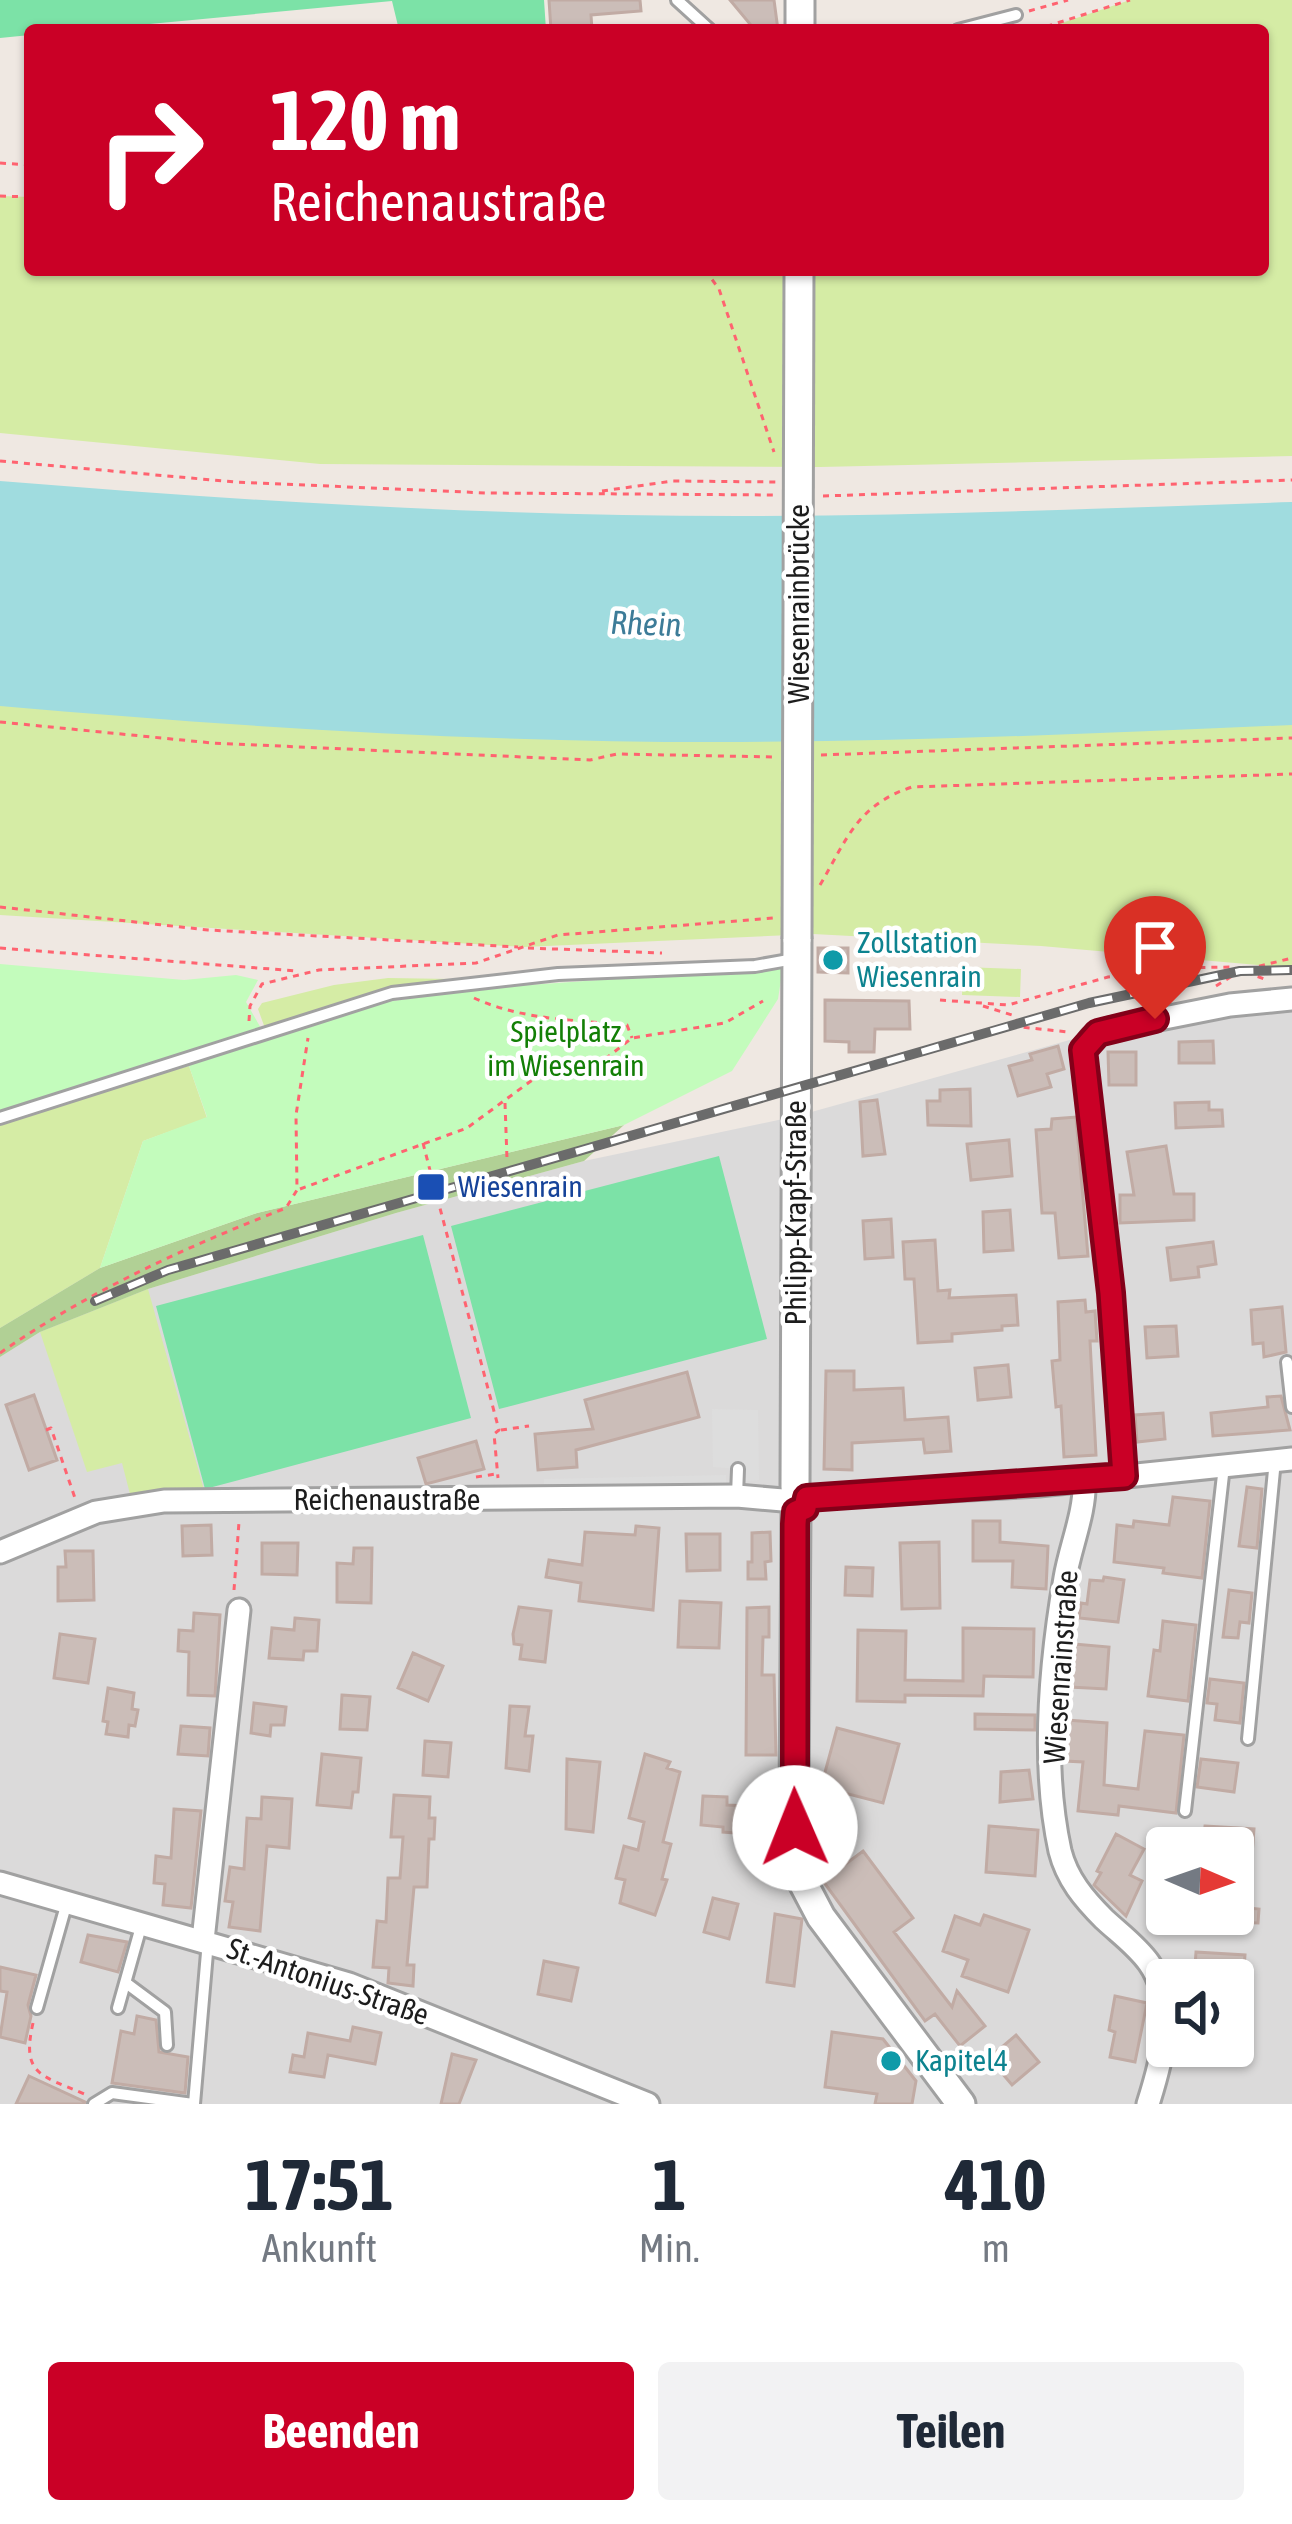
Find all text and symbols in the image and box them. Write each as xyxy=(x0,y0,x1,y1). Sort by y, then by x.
icon: right xyxy=(72,72,228,228)
text: 120 m xyxy=(270,72,460,168)
text: Reichenaustraße xyxy=(270,171,606,232)
street label: Wiesenrainbrücke xyxy=(781,504,815,704)
water label: Rhein xyxy=(610,603,682,643)
pin xyxy=(1104,896,1206,1019)
icon: arrive xyxy=(1122,914,1188,980)
place label: Zollstation Wiesenrain xyxy=(857,925,982,993)
marker: Zollstation Wiesenrain xyxy=(820,947,846,973)
park label: Spielplatz im Wiesenrain xyxy=(487,1014,645,1082)
street label: Philipp-Krapf-Straße xyxy=(778,1101,812,1326)
place label: Wiesenrain xyxy=(458,1169,583,1203)
marker: Wiesenrain xyxy=(415,1171,447,1203)
street label: Reichenaustraße xyxy=(294,1482,480,1516)
street label: Wiesenrainstraße xyxy=(1036,1569,1084,1765)
position arrow xyxy=(732,1765,858,1891)
north arrow xyxy=(1146,1827,1254,1935)
map controls xyxy=(1146,1827,1254,2067)
street label: St.-Antonius-Straße xyxy=(223,1931,434,2031)
button: sound xyxy=(1146,1959,1254,2067)
place label: Kapitel4 xyxy=(915,2043,1008,2077)
marker: Kapitel4 xyxy=(878,2048,904,2074)
text: 17:51 xyxy=(245,2143,394,2225)
text: 1 xyxy=(652,2143,686,2225)
text: 410 xyxy=(945,2143,1047,2225)
text: Ankunft xyxy=(262,2226,377,2270)
text: Min. xyxy=(639,2226,700,2270)
text: m xyxy=(982,2226,1010,2270)
button: Beenden xyxy=(48,2362,634,2500)
button: Teilen xyxy=(658,2362,1244,2500)

